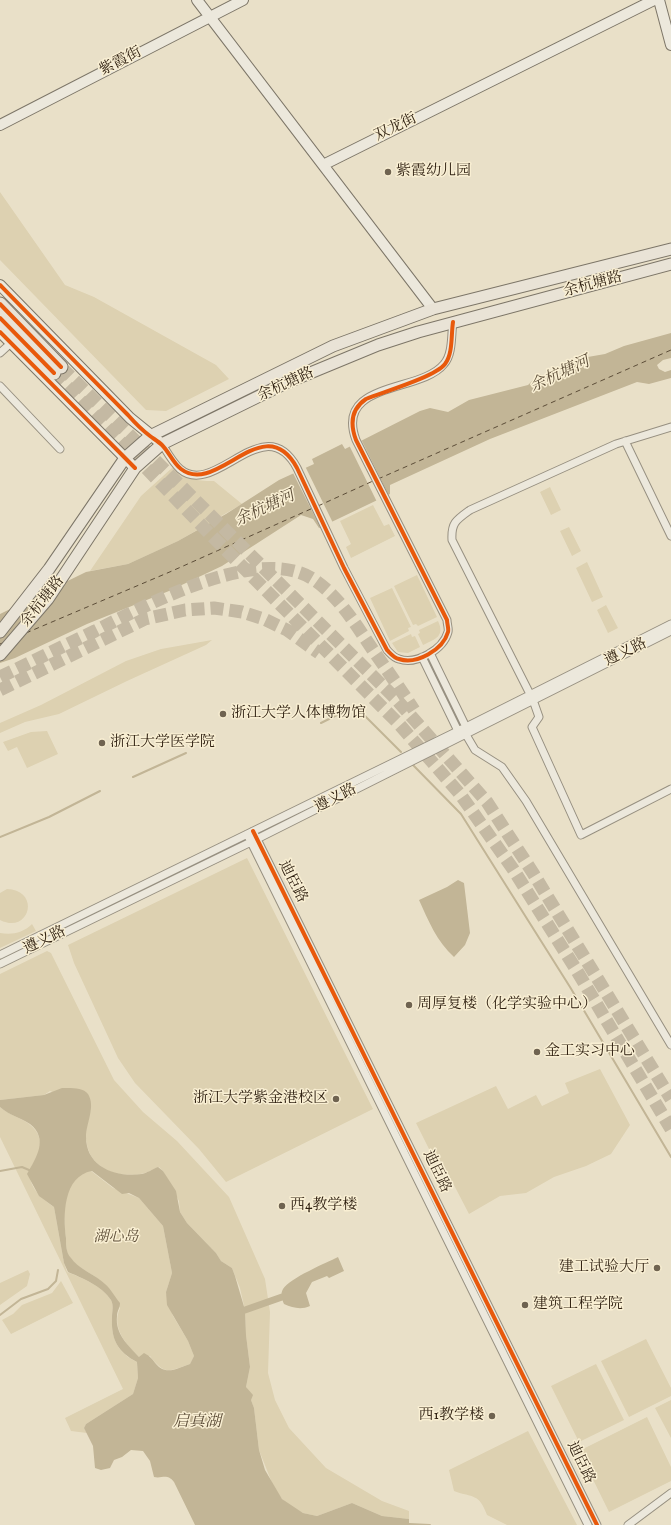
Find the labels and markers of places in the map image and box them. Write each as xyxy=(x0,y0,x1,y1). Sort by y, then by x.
place label: 紫霞幼儿园 xyxy=(396,163,471,181)
marker: 紫霞幼儿园 xyxy=(383,167,393,177)
place label: 浙江大学人体博物馆 xyxy=(231,705,366,723)
marker: 浙江大学人体博物馆 xyxy=(218,709,228,719)
place label: 浙江大学医学院 xyxy=(110,734,215,752)
marker: 浙江大学医学院 xyxy=(97,738,107,748)
place label: 周厚复楼（化学实验中心） xyxy=(417,996,597,1014)
marker: 周厚复楼（化学实验中心） xyxy=(404,1000,414,1010)
place label: 金工实习中心 xyxy=(545,1043,635,1061)
marker: 金工实习中心 xyxy=(532,1047,542,1057)
place label: 浙江大学紫金港校区 xyxy=(193,1090,328,1108)
marker: 浙江大学紫金港校区 xyxy=(331,1094,341,1104)
place label: 西4教学楼 xyxy=(290,1197,357,1215)
marker: 西4教学楼 xyxy=(277,1201,287,1211)
place label: 建工试验大厅 xyxy=(559,1259,649,1277)
marker: 建工试验大厅 xyxy=(652,1263,662,1273)
place label: 建筑工程学院 xyxy=(533,1296,623,1314)
marker: 建筑工程学院 xyxy=(520,1300,530,1310)
place label: 西1教学楼 xyxy=(418,1407,484,1425)
marker: 西1教学楼 xyxy=(487,1411,497,1421)

